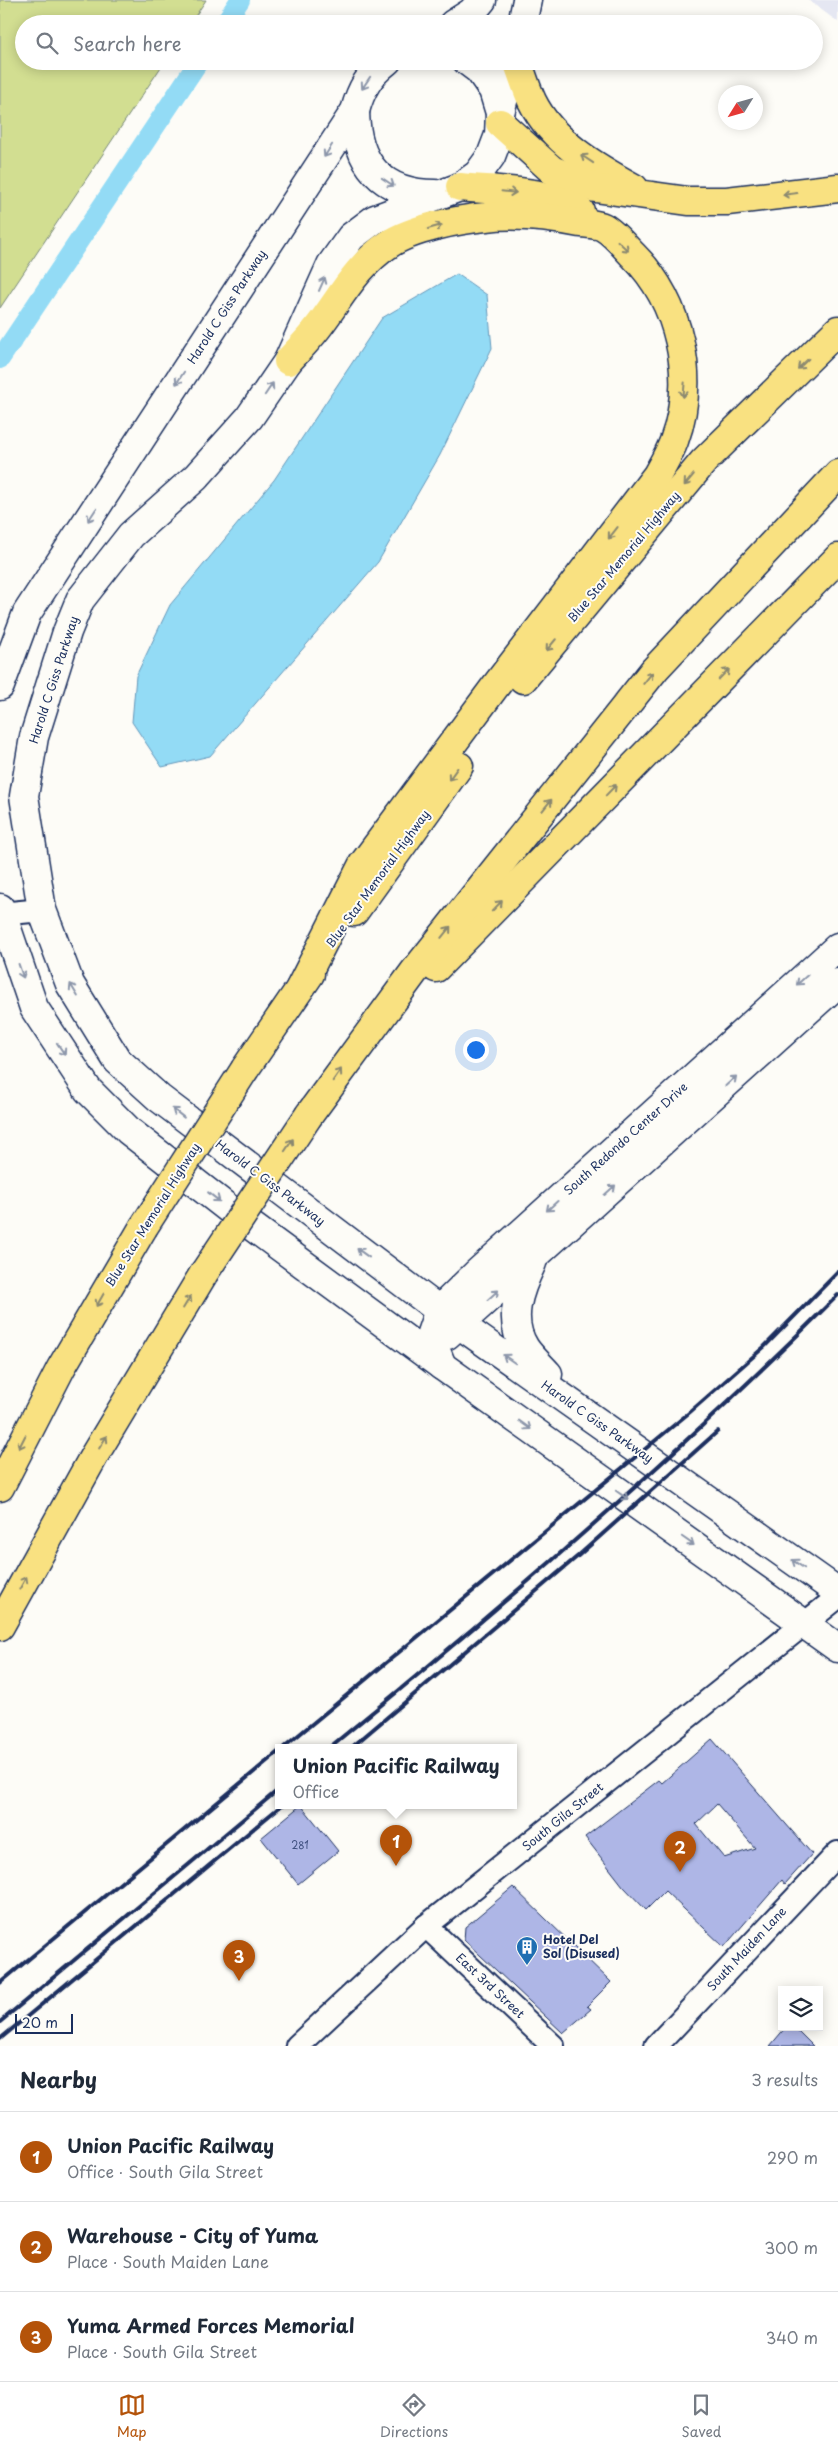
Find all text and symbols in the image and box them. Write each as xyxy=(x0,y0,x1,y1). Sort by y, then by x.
search box xyxy=(15,15,823,70)
icon: search xyxy=(33,29,61,57)
text: Search here xyxy=(73,29,182,57)
one-way arrow xyxy=(361,76,371,90)
north arrow xyxy=(718,85,763,130)
one-way arrow xyxy=(323,144,333,158)
one-way arrow xyxy=(580,154,594,165)
one-way arrow xyxy=(381,177,395,187)
one-way arrow xyxy=(500,187,516,197)
one-way arrow xyxy=(782,189,798,199)
one-way arrow xyxy=(427,222,443,231)
one-way arrow xyxy=(617,240,630,252)
street label: Harold C Giss Parkway xyxy=(182,246,270,367)
one-way arrow xyxy=(318,277,327,292)
one-way arrow xyxy=(797,358,809,371)
one-way arrow xyxy=(175,371,185,385)
one-way arrow xyxy=(264,382,274,396)
one-way arrow xyxy=(679,382,689,398)
one-way arrow xyxy=(683,473,694,486)
street label: Blue Star Memorial Highway xyxy=(563,487,684,626)
one-way arrow xyxy=(86,507,96,521)
one-way arrow xyxy=(607,526,618,539)
street label: Harold C Giss Parkway xyxy=(24,614,82,746)
one-way arrow xyxy=(546,638,557,651)
one-way arrow xyxy=(718,668,731,680)
one-way arrow xyxy=(643,672,654,685)
one-way arrow xyxy=(448,767,458,781)
one-way arrow xyxy=(605,784,617,796)
one-way arrow xyxy=(542,798,552,812)
street label: Blue Star Memorial Highway xyxy=(321,806,433,951)
one-way arrow xyxy=(491,900,503,912)
one-way arrow xyxy=(440,926,451,939)
one-way arrow xyxy=(17,963,26,978)
one-way arrow xyxy=(795,974,808,986)
one-way arrow xyxy=(68,984,78,998)
your location xyxy=(463,1037,489,1063)
one-way arrow xyxy=(56,1041,66,1055)
one-way arrow xyxy=(332,1069,342,1083)
one-way arrow xyxy=(724,1075,737,1086)
street label: South Redondo Center Drive xyxy=(559,1078,691,1199)
one-way arrow xyxy=(172,1107,185,1118)
street label: Harold C Giss Parkway xyxy=(212,1135,329,1229)
street label: Blue Star Memorial Highway xyxy=(100,1139,204,1290)
one-way arrow xyxy=(284,1139,294,1153)
one-way arrow xyxy=(604,1184,617,1196)
one-way arrow xyxy=(207,1191,220,1202)
one-way arrow xyxy=(545,1200,558,1212)
one-way arrow xyxy=(356,1248,370,1258)
one-way arrow xyxy=(486,1289,499,1301)
one-way arrow xyxy=(95,1293,105,1307)
one-way arrow xyxy=(182,1296,192,1310)
one-way arrow xyxy=(502,1354,516,1364)
street label: Harold C Giss Parkway xyxy=(538,1376,657,1467)
one-way arrow xyxy=(518,1420,532,1430)
one-way arrow xyxy=(17,1435,27,1450)
one-way arrow xyxy=(98,1435,108,1449)
one-way arrow xyxy=(615,1490,629,1500)
one-way arrow xyxy=(681,1536,694,1547)
one-way arrow xyxy=(791,1559,805,1569)
one-way arrow xyxy=(18,1576,28,1591)
popup xyxy=(275,1744,517,1809)
text: Union Pacific Railway xyxy=(292,1751,500,1779)
street label: South Gila Street xyxy=(518,1778,607,1855)
text: Office xyxy=(292,1779,339,1803)
pin: 1 xyxy=(380,1825,412,1866)
pin: 2 xyxy=(664,1831,696,1872)
house number: 281 xyxy=(291,1837,309,1852)
street label: South Maiden Lane xyxy=(702,1902,790,1994)
place label: Hotel Del Sol (Disused) xyxy=(543,1930,620,1962)
building icon: Hotel Del Sol (Disused) xyxy=(515,1935,539,1966)
pin: 3 xyxy=(223,1940,255,1981)
street label: East 3rd Street xyxy=(452,1949,529,2022)
map controls xyxy=(778,1986,823,2031)
button: layers xyxy=(778,1986,823,2031)
scale bar xyxy=(15,2011,72,2034)
text: 20 m xyxy=(22,2012,58,2033)
text: Nearby xyxy=(20,2063,97,2095)
text: 3 results xyxy=(751,2067,818,2091)
text: Union Pacific Railway xyxy=(67,2131,274,2159)
text: 1 xyxy=(32,2145,40,2169)
text: 290 m xyxy=(767,2145,818,2169)
text: Office · South Gila Street xyxy=(67,2159,263,2183)
text: Warehouse - City of Yuma xyxy=(67,2221,318,2249)
text: 2 xyxy=(30,2235,42,2259)
text: 300 m xyxy=(764,2235,818,2259)
text: Place · South Maiden Lane xyxy=(67,2249,269,2273)
text: Yuma Armed Forces Memorial xyxy=(67,2311,355,2339)
text: 3 xyxy=(31,2325,41,2349)
text: 340 m xyxy=(766,2325,818,2349)
text: Place · South Gila Street xyxy=(67,2339,257,2363)
tab: Map xyxy=(117,2391,147,2442)
tab: Directions xyxy=(380,2391,448,2442)
tab: Saved xyxy=(682,2391,721,2442)

